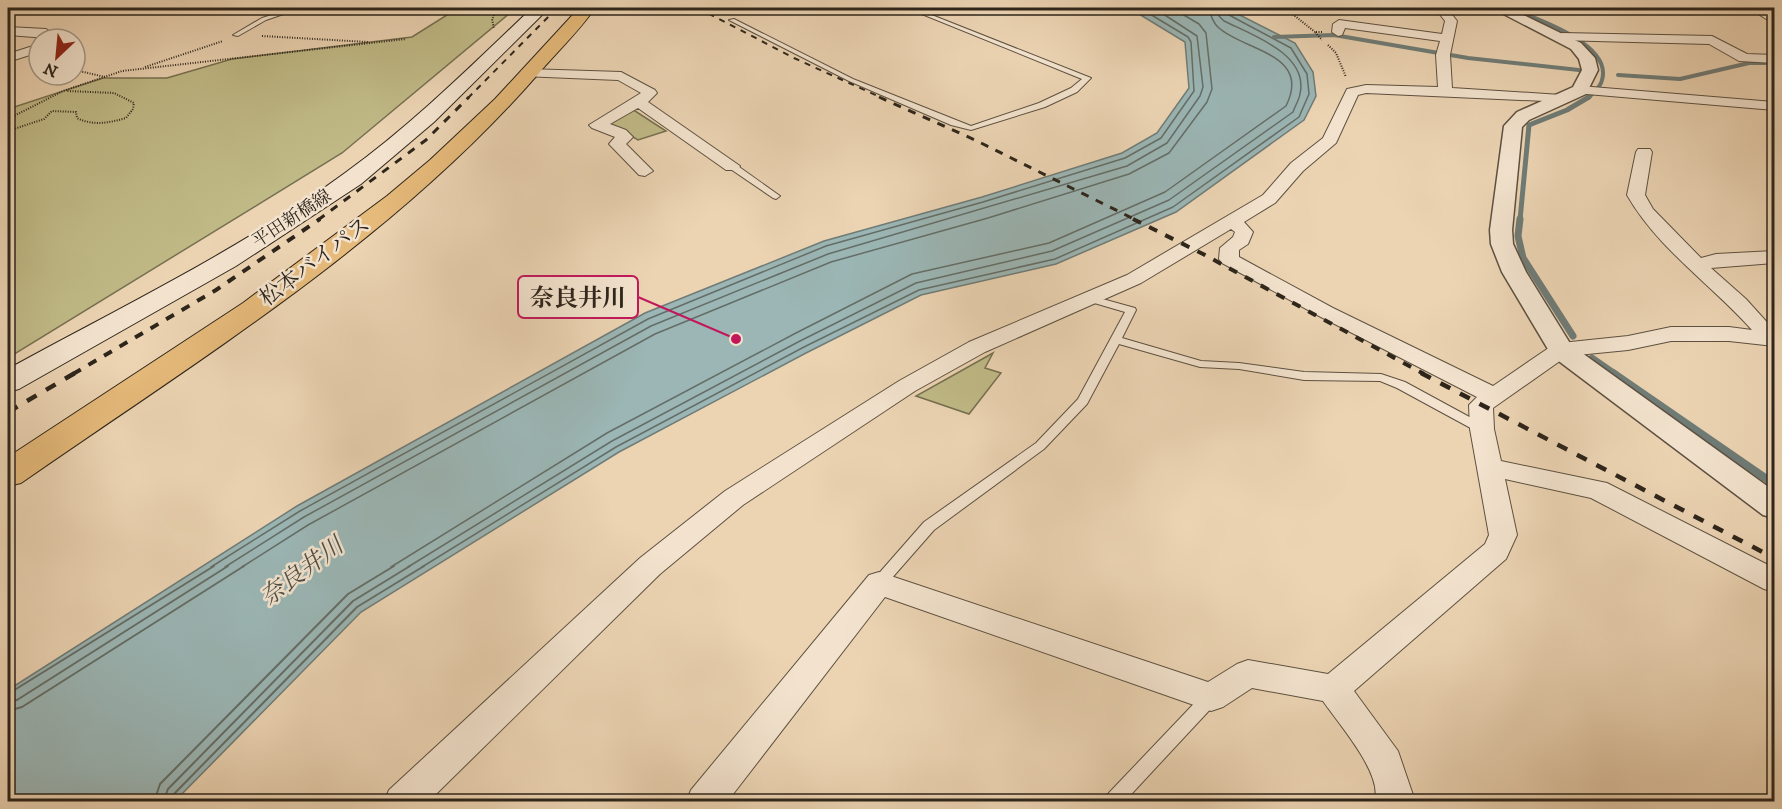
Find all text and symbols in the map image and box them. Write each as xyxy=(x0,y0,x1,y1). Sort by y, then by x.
north arrow xyxy=(27,27,87,87)
text: N xyxy=(41,58,61,81)
street label: 平田新橋線 xyxy=(248,185,336,253)
street label: 松本バイパス xyxy=(254,212,376,312)
callout: 奈良井川 xyxy=(518,276,638,318)
text: 奈良井川 xyxy=(530,284,626,314)
water label: 奈良井川 xyxy=(255,529,352,613)

